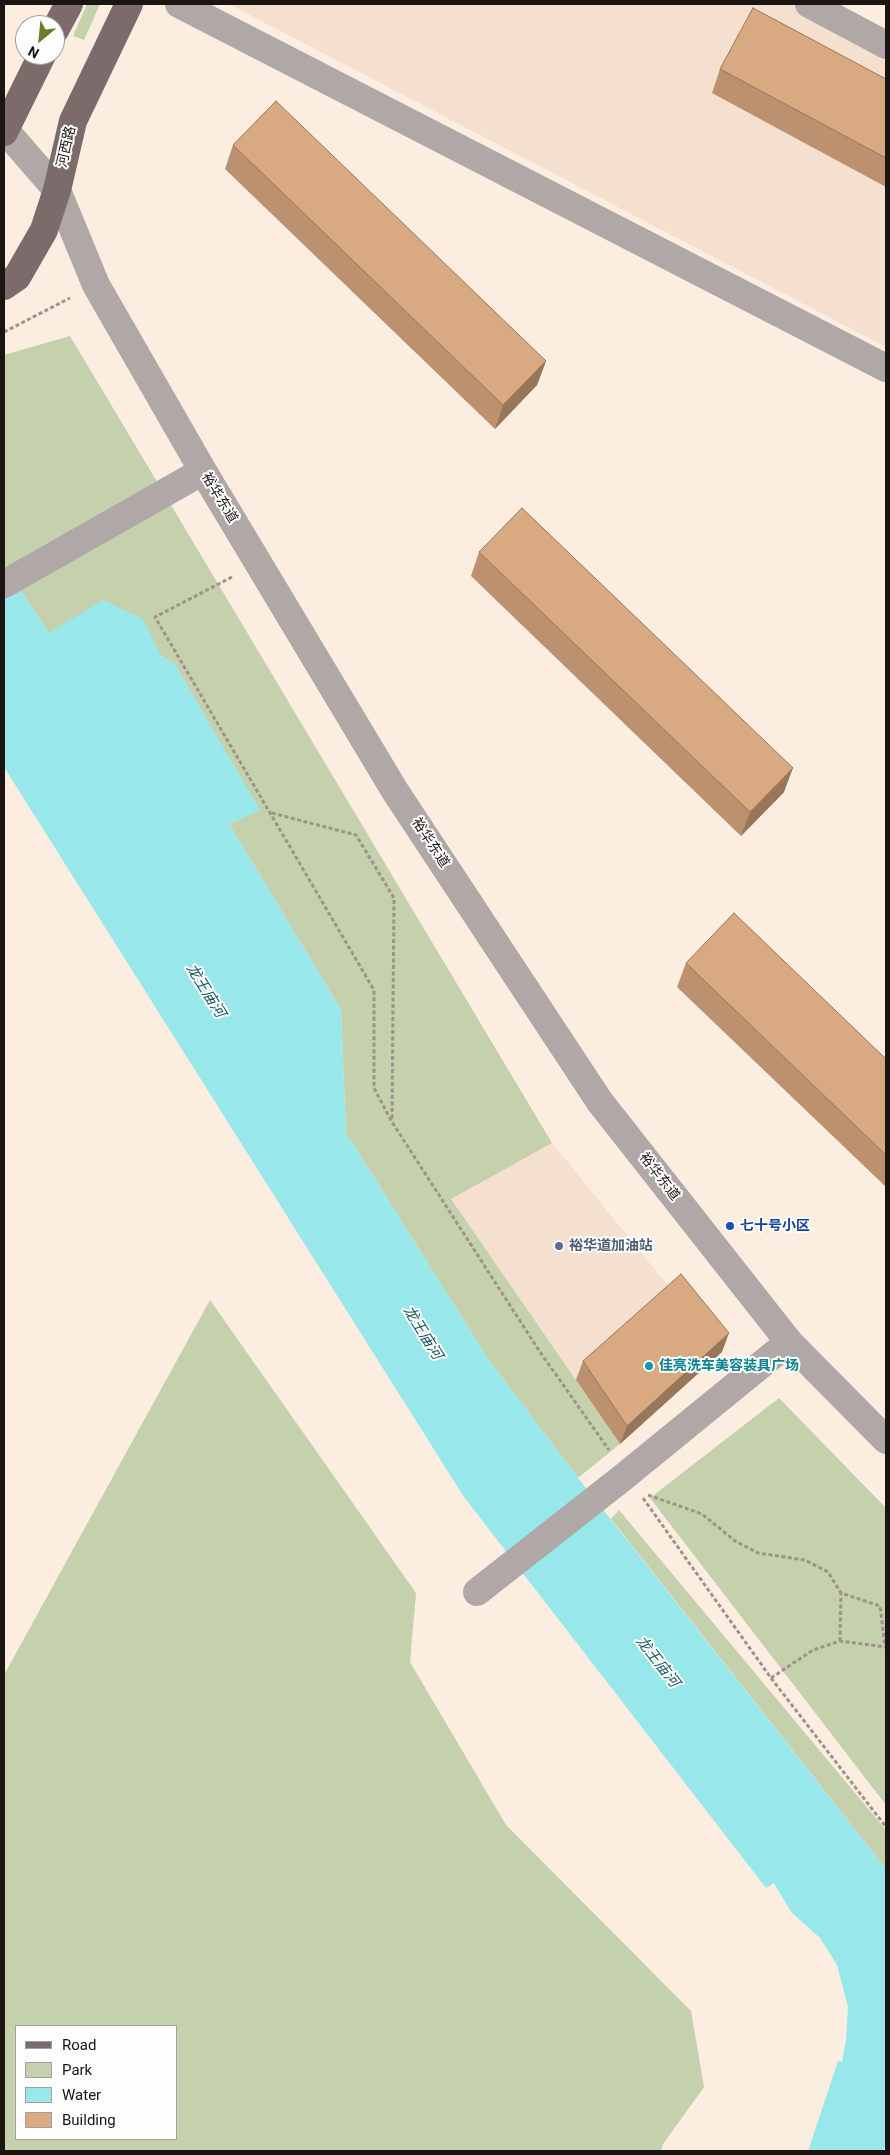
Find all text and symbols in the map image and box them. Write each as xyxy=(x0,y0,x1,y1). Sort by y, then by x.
north arrow xyxy=(15,15,65,65)
text: N xyxy=(25,43,42,62)
street label: 河西路 xyxy=(54,125,80,169)
street label: 裕华东道 xyxy=(197,470,241,526)
street label: 裕华东道 xyxy=(408,815,452,871)
water label: 龙王庙河 xyxy=(181,961,229,1021)
street label: 裕华东道 xyxy=(635,1150,683,1204)
place label: 七十号小区 xyxy=(740,1218,810,1234)
marker: 七十号小区 xyxy=(724,1220,736,1232)
place label: 裕华道加油站 xyxy=(569,1238,653,1254)
marker: 裕华道加油站 xyxy=(553,1240,565,1252)
water label: 龙王庙河 xyxy=(398,1303,446,1363)
place label: 佳亮洗车美容装具广场 xyxy=(659,1358,799,1374)
marker: 佳亮洗车美容装具广场 xyxy=(643,1360,655,1372)
water label: 龙王庙河 xyxy=(631,1633,683,1691)
legend xyxy=(15,2025,178,2140)
text: Road xyxy=(62,2036,96,2054)
text: Park xyxy=(62,2061,92,2079)
text: Water xyxy=(62,2086,101,2104)
text: Building xyxy=(62,2111,116,2129)

